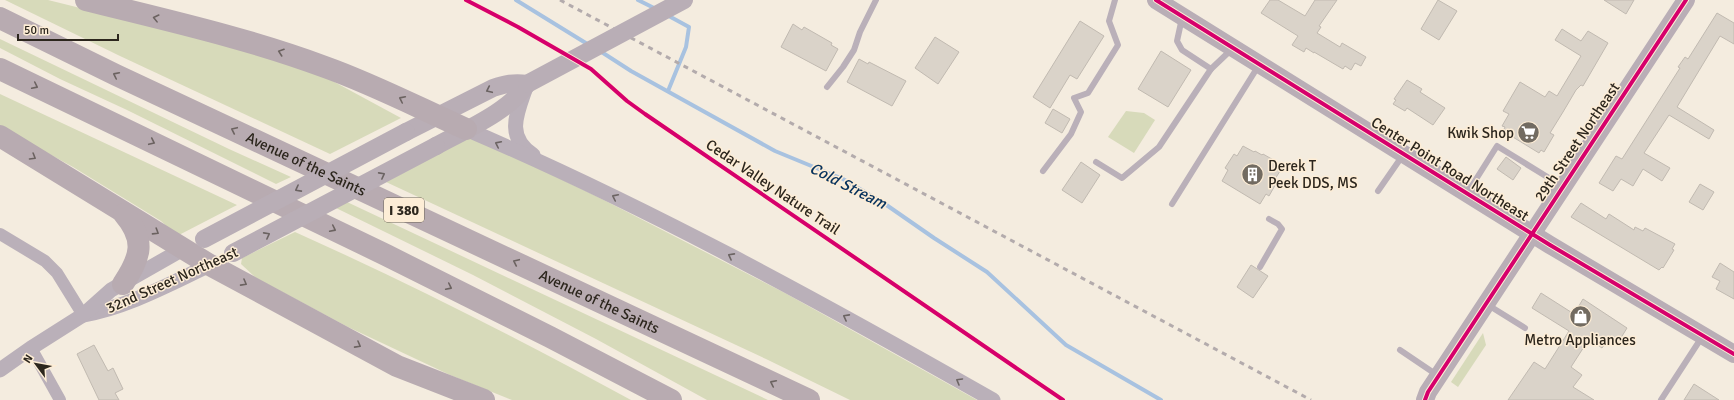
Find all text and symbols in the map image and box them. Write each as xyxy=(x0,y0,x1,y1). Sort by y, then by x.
one-way arrow xyxy=(153,14,159,22)
scale bar xyxy=(18,16,118,42)
text: 50 m xyxy=(24,23,49,38)
one-way arrow xyxy=(278,48,285,57)
one-way arrow xyxy=(113,72,120,80)
street label: 29th Street Northeast xyxy=(1531,79,1623,205)
one-way arrow xyxy=(31,81,38,89)
one-way arrow xyxy=(486,85,494,93)
one-way arrow xyxy=(399,96,406,104)
street label: Center Point Road Northeast xyxy=(1368,113,1532,225)
supermarket icon: Kwik Shop xyxy=(1516,120,1542,146)
place label: Kwik Shop xyxy=(1447,124,1514,142)
one-way arrow xyxy=(230,127,238,135)
street label: Avenue of the Saints xyxy=(243,128,369,200)
street label: Cedar Valley Nature Trail xyxy=(703,135,843,239)
one-way arrow xyxy=(148,137,156,145)
one-way arrow xyxy=(495,141,503,148)
one-way arrow xyxy=(29,152,36,159)
place label: Derek T Peek DDS, MS xyxy=(1268,157,1358,192)
water label: Cold Stream xyxy=(806,158,891,214)
building icon: Derek T Peek DDS, MS xyxy=(1239,162,1265,188)
one-way arrow xyxy=(378,172,386,179)
one-way arrow xyxy=(294,185,302,192)
one-way arrow xyxy=(611,194,619,202)
road number: I 380 xyxy=(384,198,424,222)
one-way arrow xyxy=(328,224,336,232)
one-way arrow xyxy=(152,228,159,235)
one-way arrow xyxy=(263,232,271,240)
street label: 32nd Street Northeast xyxy=(103,243,241,317)
one-way arrow xyxy=(728,253,735,260)
one-way arrow xyxy=(513,259,521,267)
street label: Avenue of the Saints xyxy=(536,266,663,338)
one-way arrow xyxy=(240,279,247,286)
one-way arrow xyxy=(445,282,452,290)
shop icon: Metro Appliances xyxy=(1567,304,1593,330)
one-way arrow xyxy=(842,314,850,322)
place label: Metro Appliances xyxy=(1524,331,1636,349)
one-way arrow xyxy=(354,341,362,348)
north arrow xyxy=(16,344,56,384)
text: N xyxy=(20,352,35,366)
one-way arrow xyxy=(956,378,963,385)
one-way arrow xyxy=(770,380,778,388)

